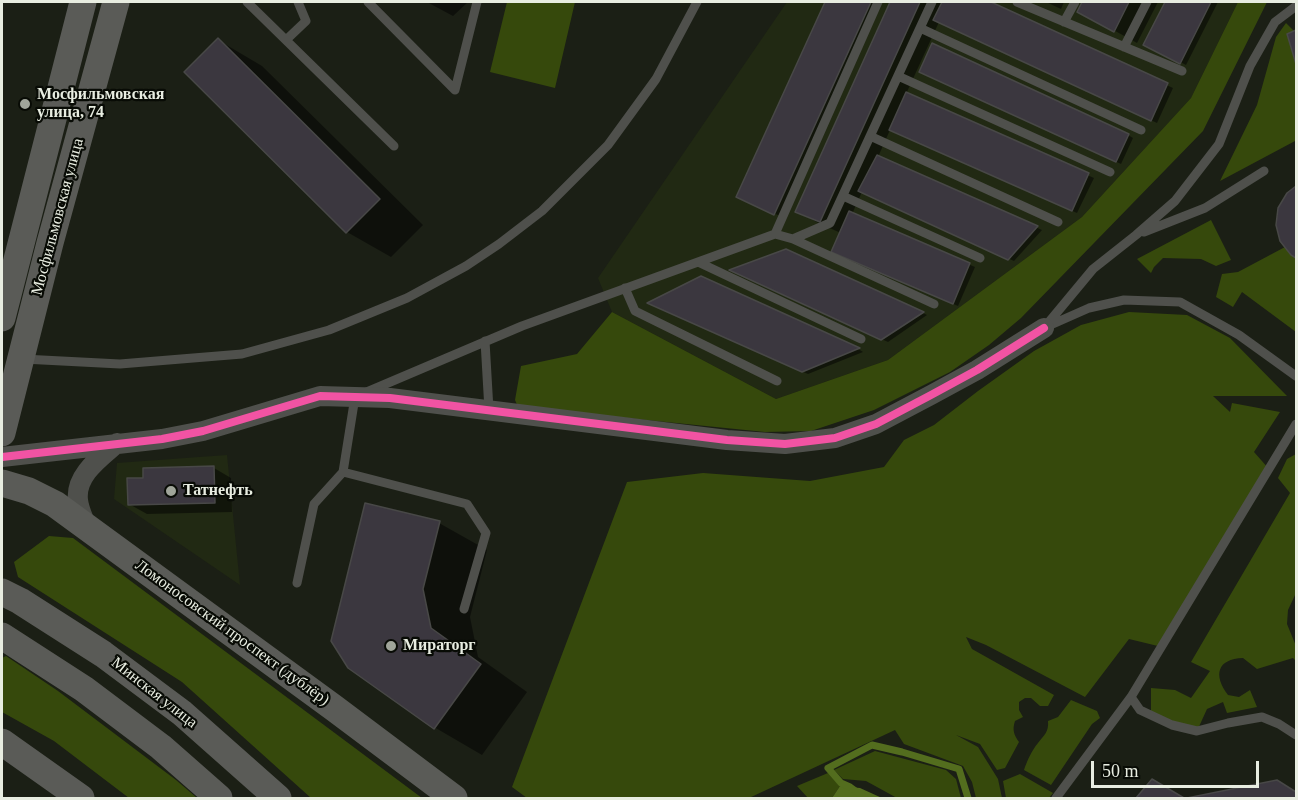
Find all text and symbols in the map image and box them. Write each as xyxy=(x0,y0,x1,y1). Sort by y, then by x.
place label: Мосфильмовская улица, 74 xyxy=(37,85,164,123)
marker: Мосфильмовская улица, 74 xyxy=(18,97,32,111)
street label: Мосфильмовская улица xyxy=(28,136,88,298)
place label: Татнефть xyxy=(183,481,253,501)
marker: Татнефть xyxy=(164,484,178,498)
street label: Ломоносовский проспект (дублёр) xyxy=(131,556,333,710)
place label: Мираторг xyxy=(403,636,476,656)
marker: Мираторг xyxy=(384,639,398,653)
street label: Минская улица xyxy=(107,653,201,733)
scale bar xyxy=(1094,749,1262,787)
text: 50 m xyxy=(1102,761,1139,781)

